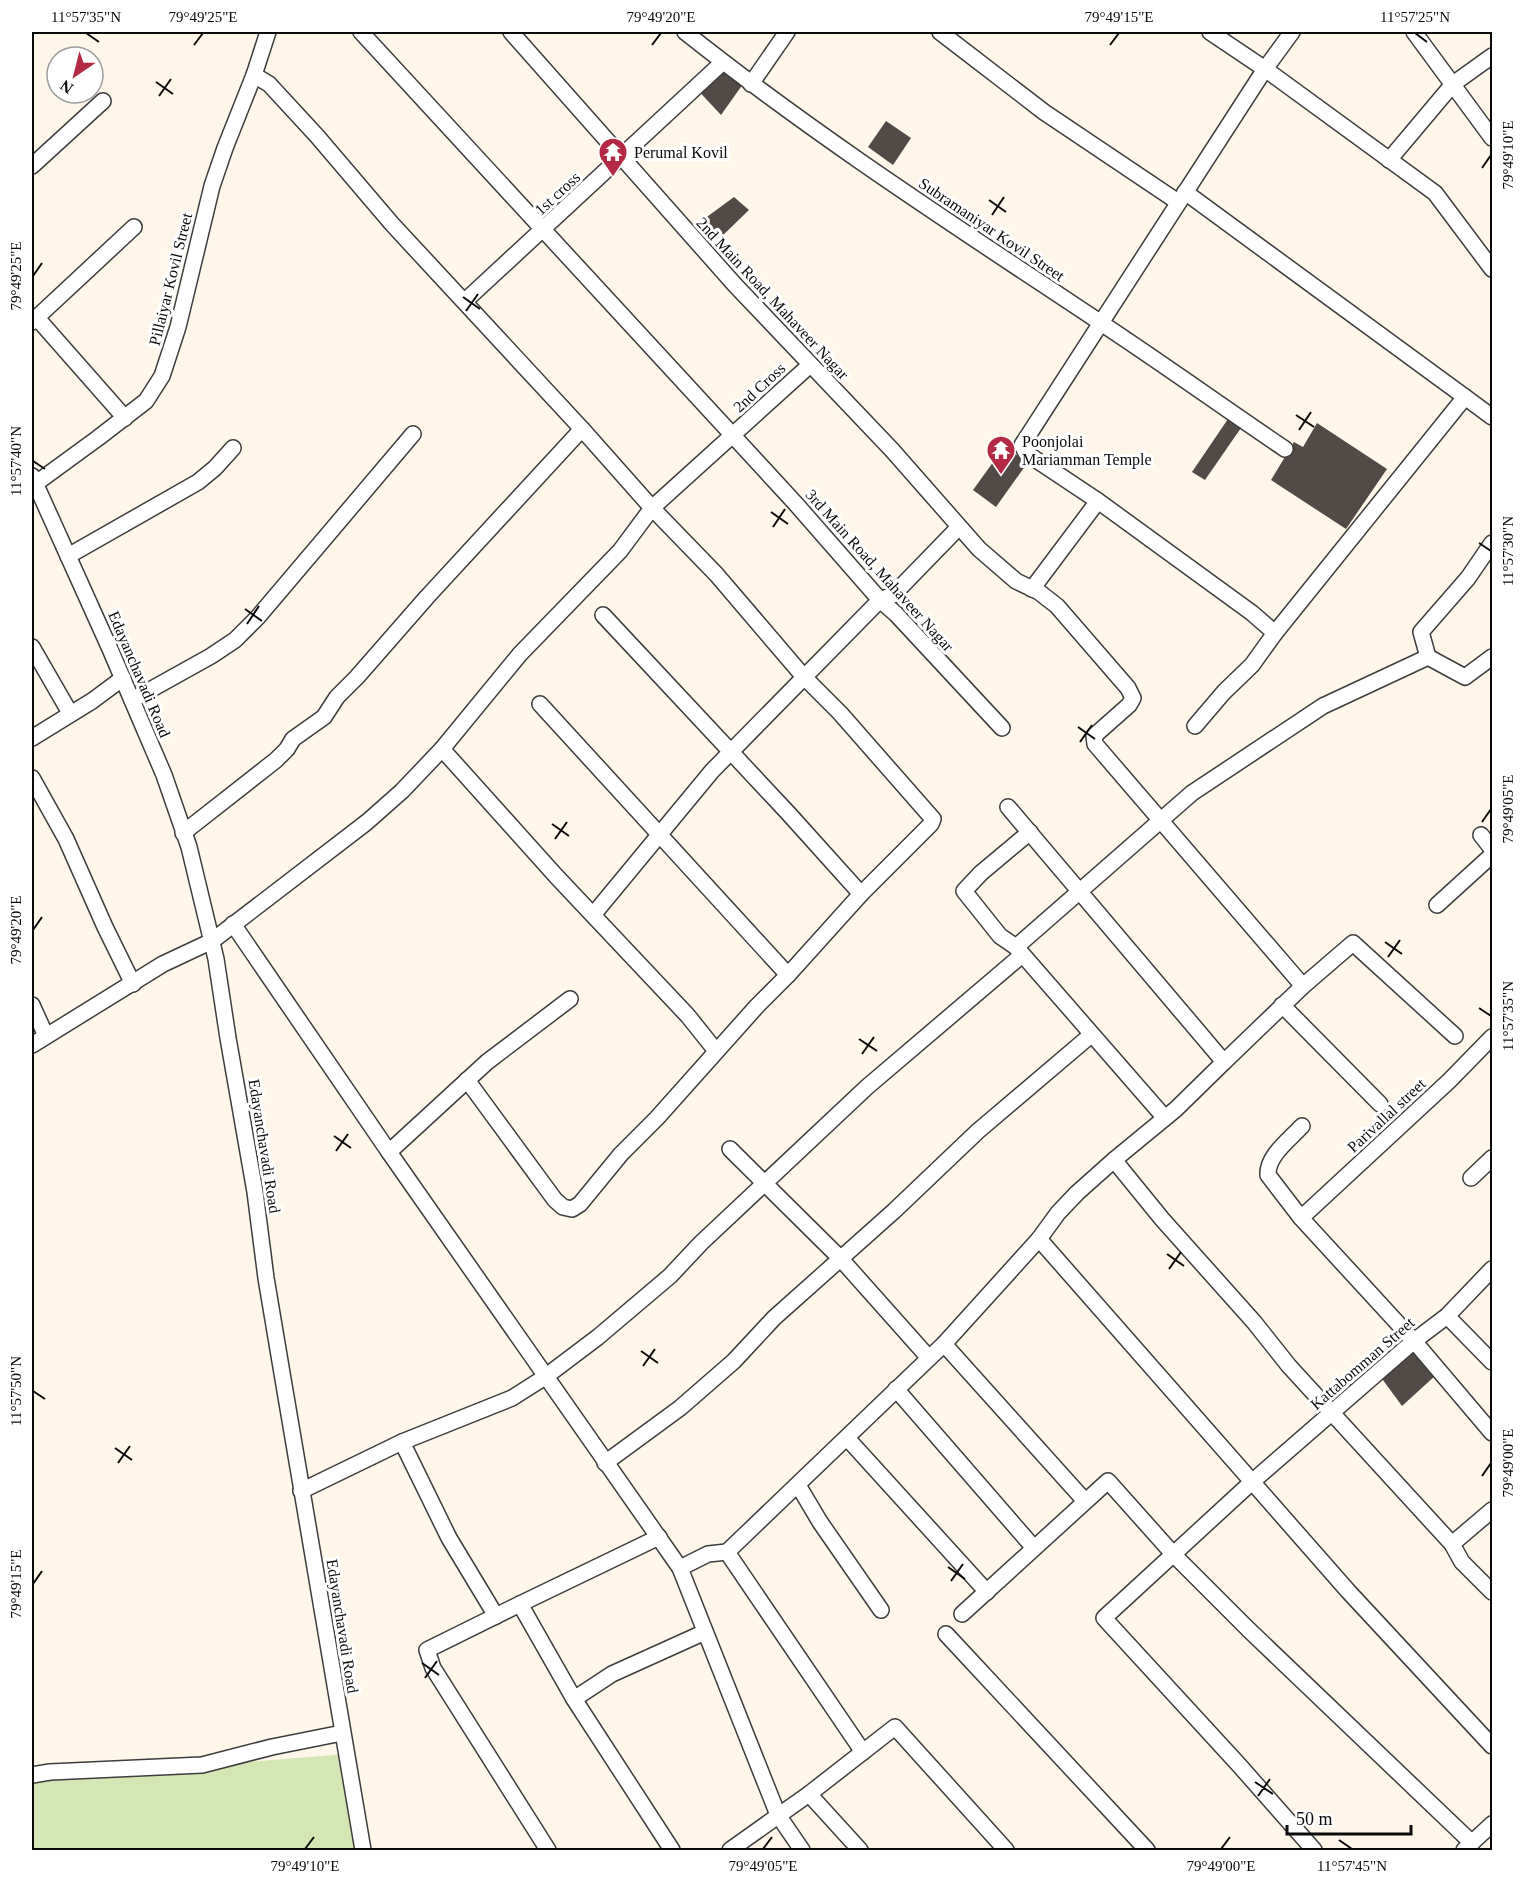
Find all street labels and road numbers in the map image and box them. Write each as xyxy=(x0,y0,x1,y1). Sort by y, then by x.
street label: 1st cross xyxy=(531,168,583,219)
street label: Subramaniyar Kovil Street xyxy=(915,174,1068,286)
street label: Pillaiyar Kovil Street xyxy=(146,211,196,347)
street label: 2nd Main Road, Mahaveer Nagar xyxy=(693,214,852,384)
street label: 2nd Cross xyxy=(730,359,789,416)
street label: 3rd Main Road, Mahaveer Nagar xyxy=(802,486,957,656)
street label: Edayanchavadi Road xyxy=(104,609,174,740)
street label: Parivallal street xyxy=(1344,1075,1429,1156)
street label: Edayanchavadi Road xyxy=(245,1078,283,1214)
street label: Kattabomman Street xyxy=(1307,1313,1418,1413)
street label: Edayanchavadi Road xyxy=(323,1558,361,1694)

